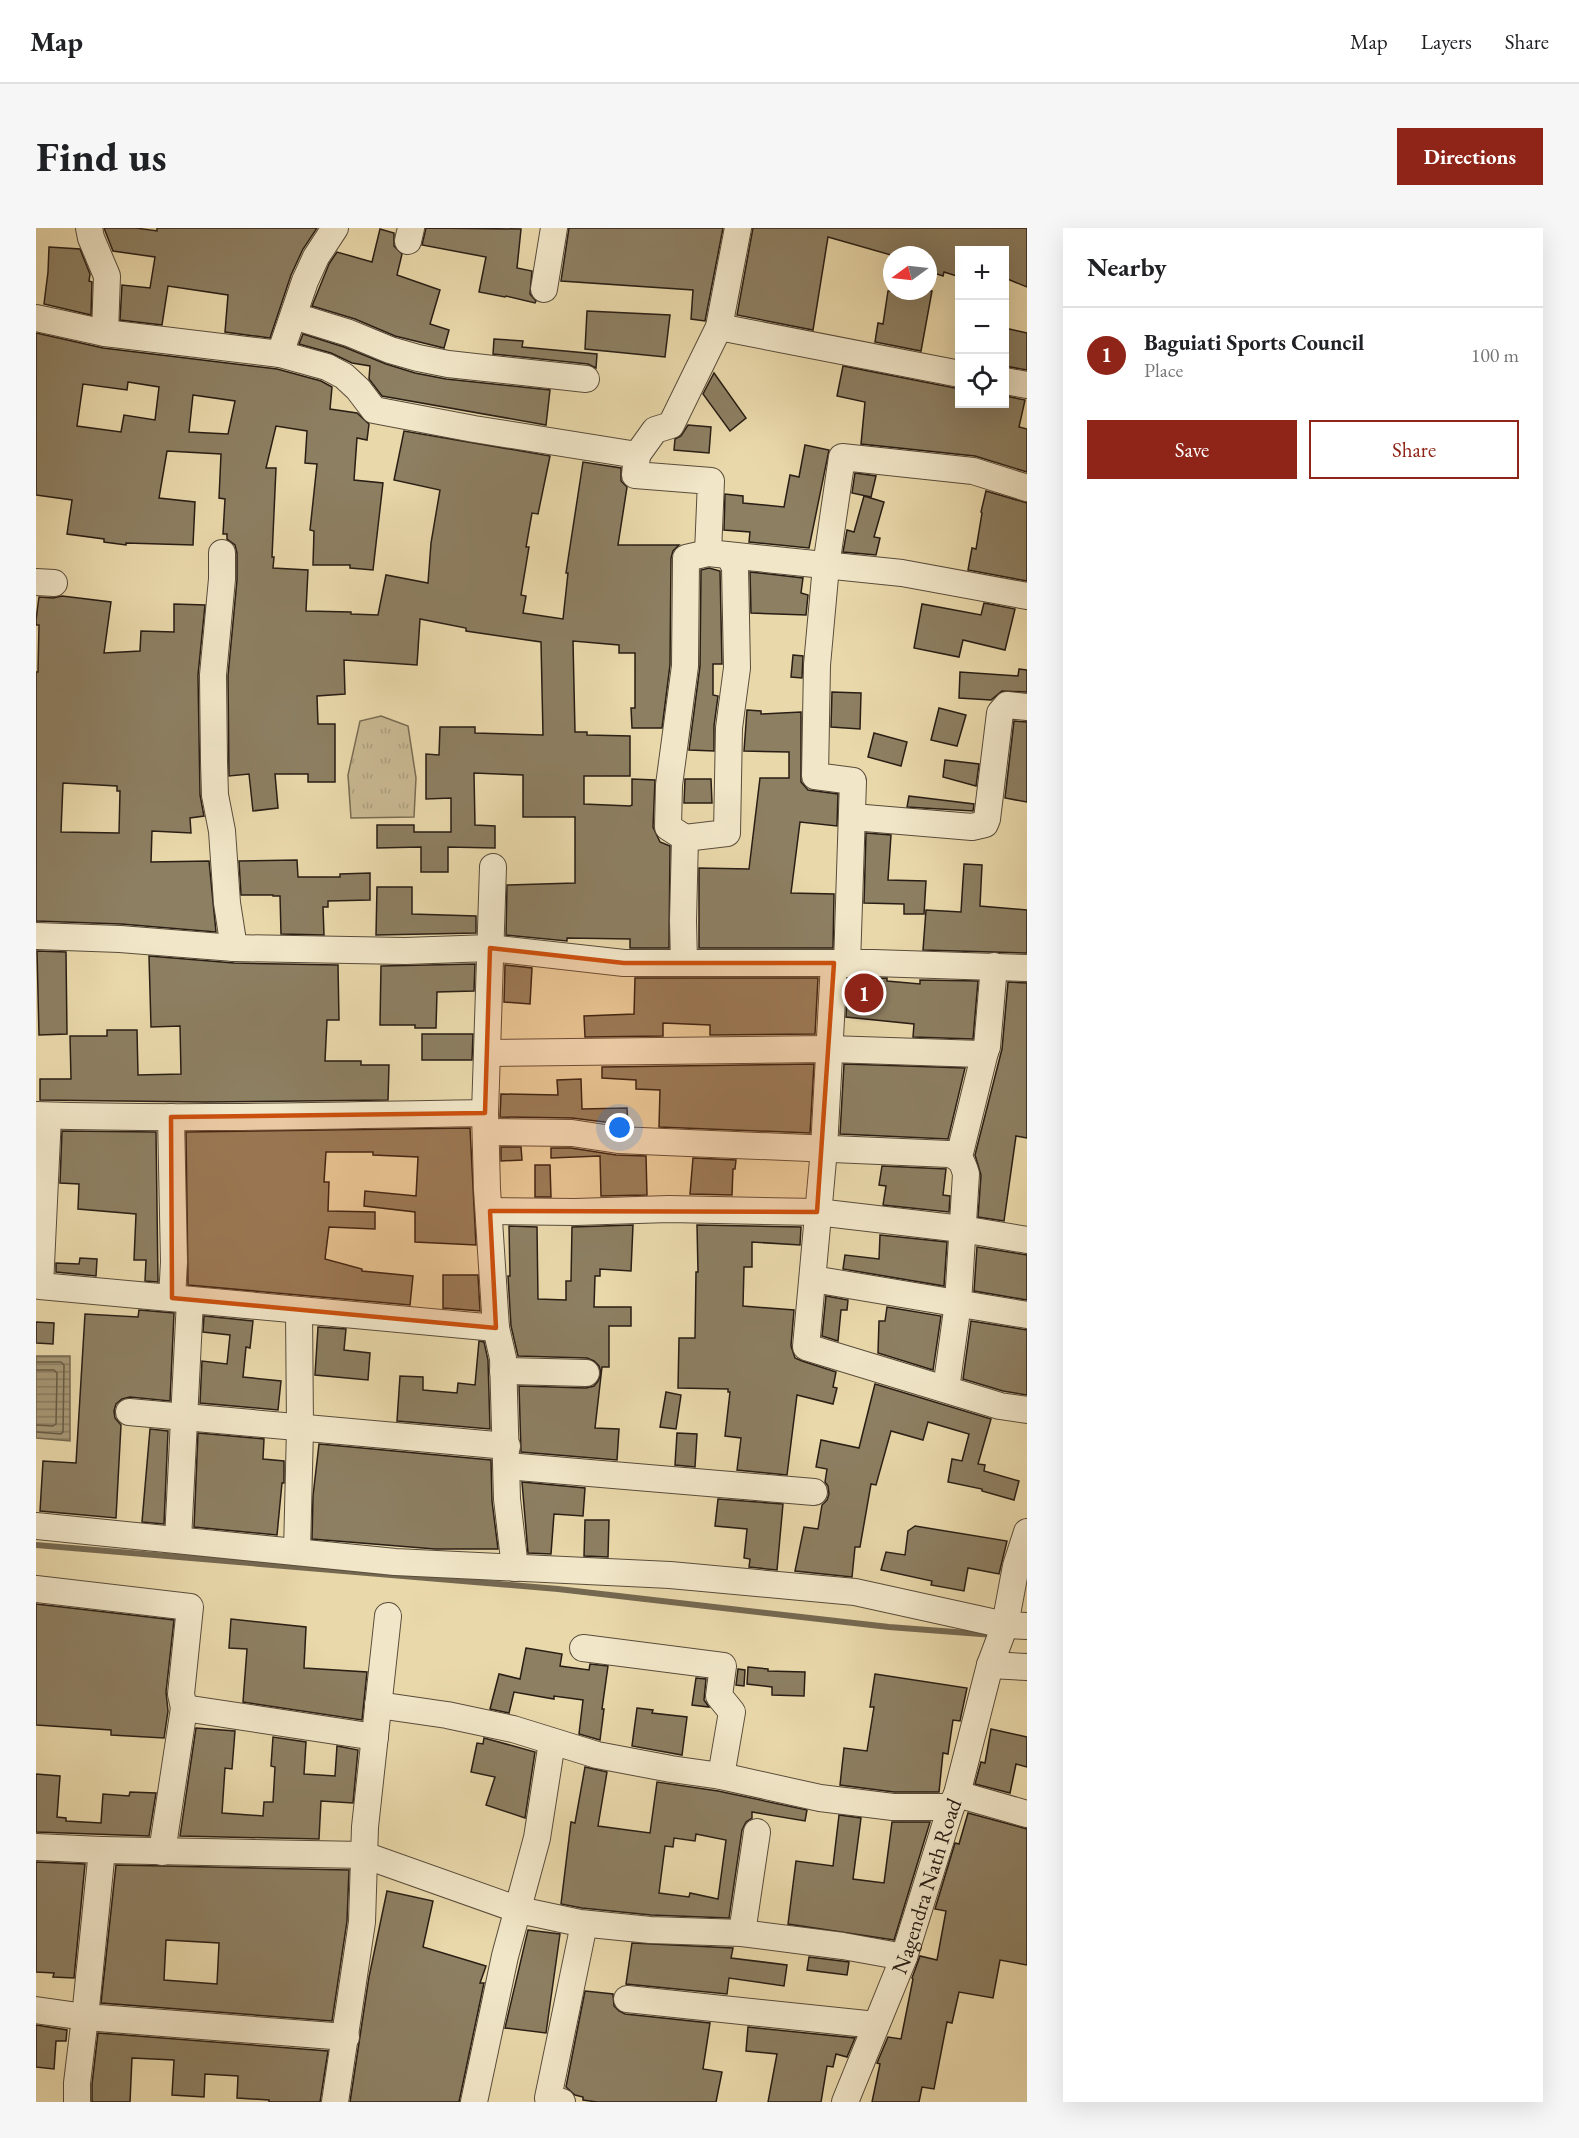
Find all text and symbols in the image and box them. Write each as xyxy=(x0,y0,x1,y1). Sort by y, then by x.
text: Map xyxy=(30,23,83,59)
text: Map xyxy=(1350,28,1388,55)
text: Layers xyxy=(1421,28,1472,55)
text: Share xyxy=(1505,28,1549,55)
button: Directions xyxy=(1397,128,1543,185)
text: Find us xyxy=(36,129,167,184)
north arrow xyxy=(883,246,937,300)
map controls xyxy=(955,246,1009,408)
button: + xyxy=(955,246,1009,300)
text: Nearby xyxy=(1087,250,1167,284)
button: − xyxy=(955,300,1009,354)
text: Baguiati Sports Council xyxy=(1144,328,1364,357)
text: 1 xyxy=(1101,342,1112,368)
text: 100 m xyxy=(1471,342,1519,368)
button: locate xyxy=(955,354,1009,408)
text: Place xyxy=(1144,357,1183,383)
button: Save xyxy=(1087,420,1297,479)
button: Share xyxy=(1309,420,1519,479)
pin: 1 xyxy=(844,970,884,1016)
your location xyxy=(605,1113,634,1142)
street label: Nagendra Nath Road xyxy=(884,1792,968,1978)

